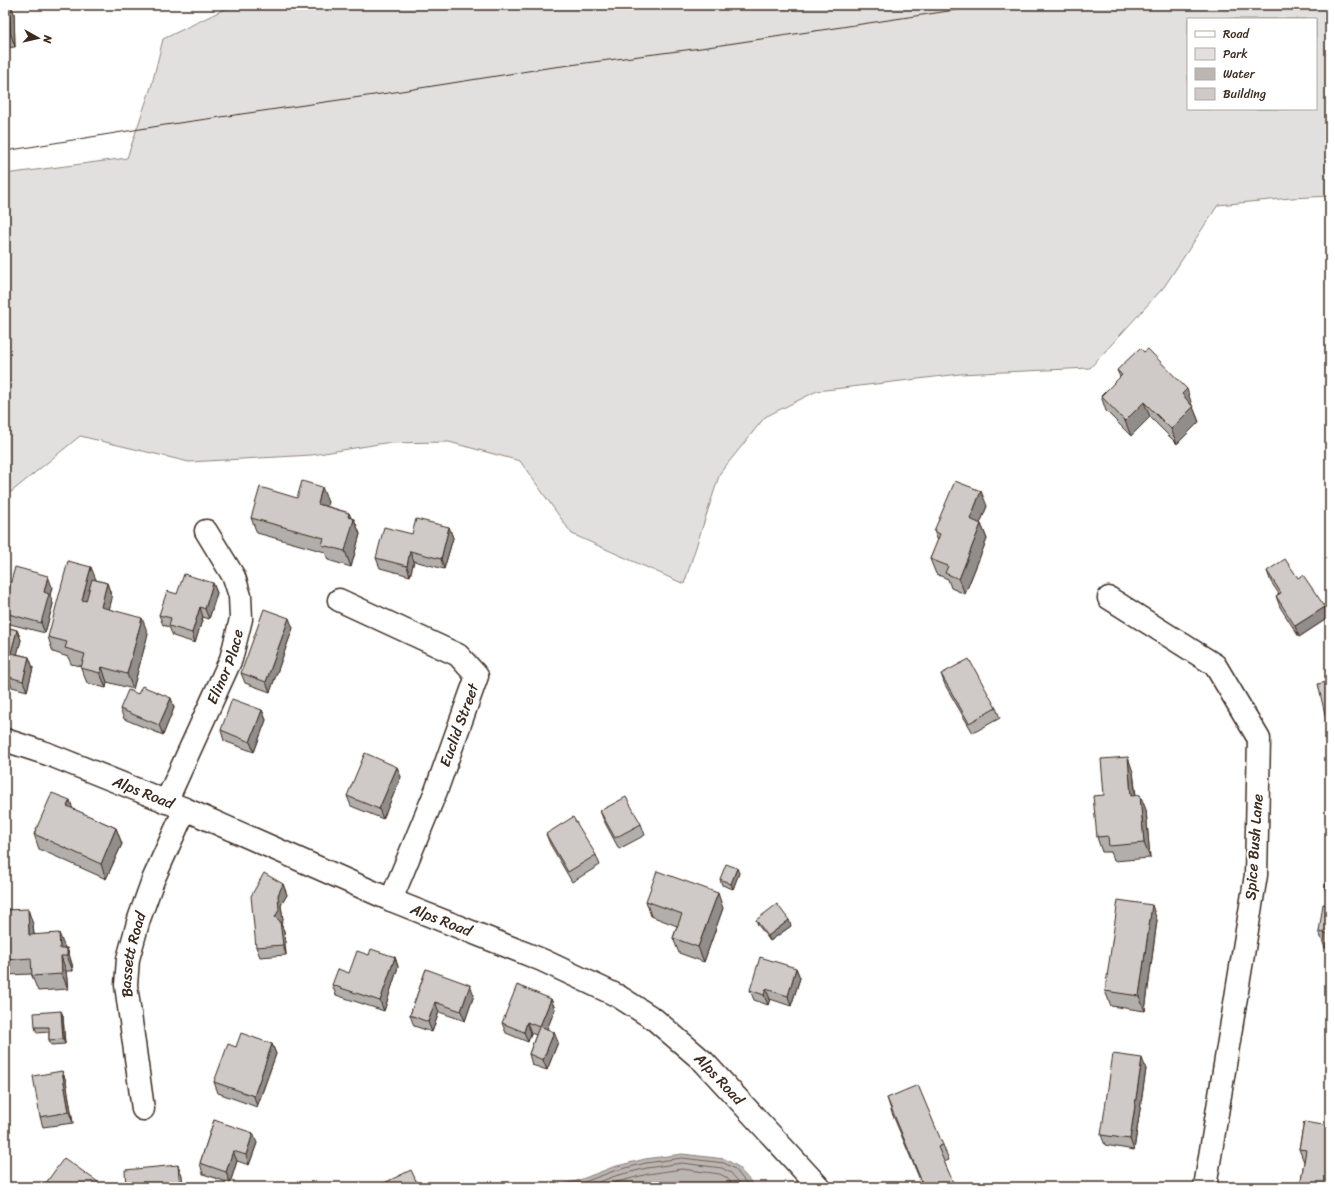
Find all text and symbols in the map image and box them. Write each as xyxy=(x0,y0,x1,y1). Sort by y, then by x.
north arrow xyxy=(18,18,58,58)
legend xyxy=(1187,18,1317,110)
text: Road xyxy=(1223,23,1250,45)
text: N xyxy=(37,33,57,45)
text: Park xyxy=(1223,43,1248,65)
text: Water xyxy=(1223,63,1256,85)
text: Building xyxy=(1223,83,1266,105)
street label: Elinor Place xyxy=(199,626,251,708)
street label: Euclid Street xyxy=(432,679,486,770)
street label: Alps Road xyxy=(108,768,179,817)
street label: Spice Bush Lane xyxy=(1237,793,1271,901)
street label: Alps Road xyxy=(406,896,477,944)
street label: Bassett Road xyxy=(113,907,154,999)
street label: Alps Road xyxy=(688,1045,751,1112)

